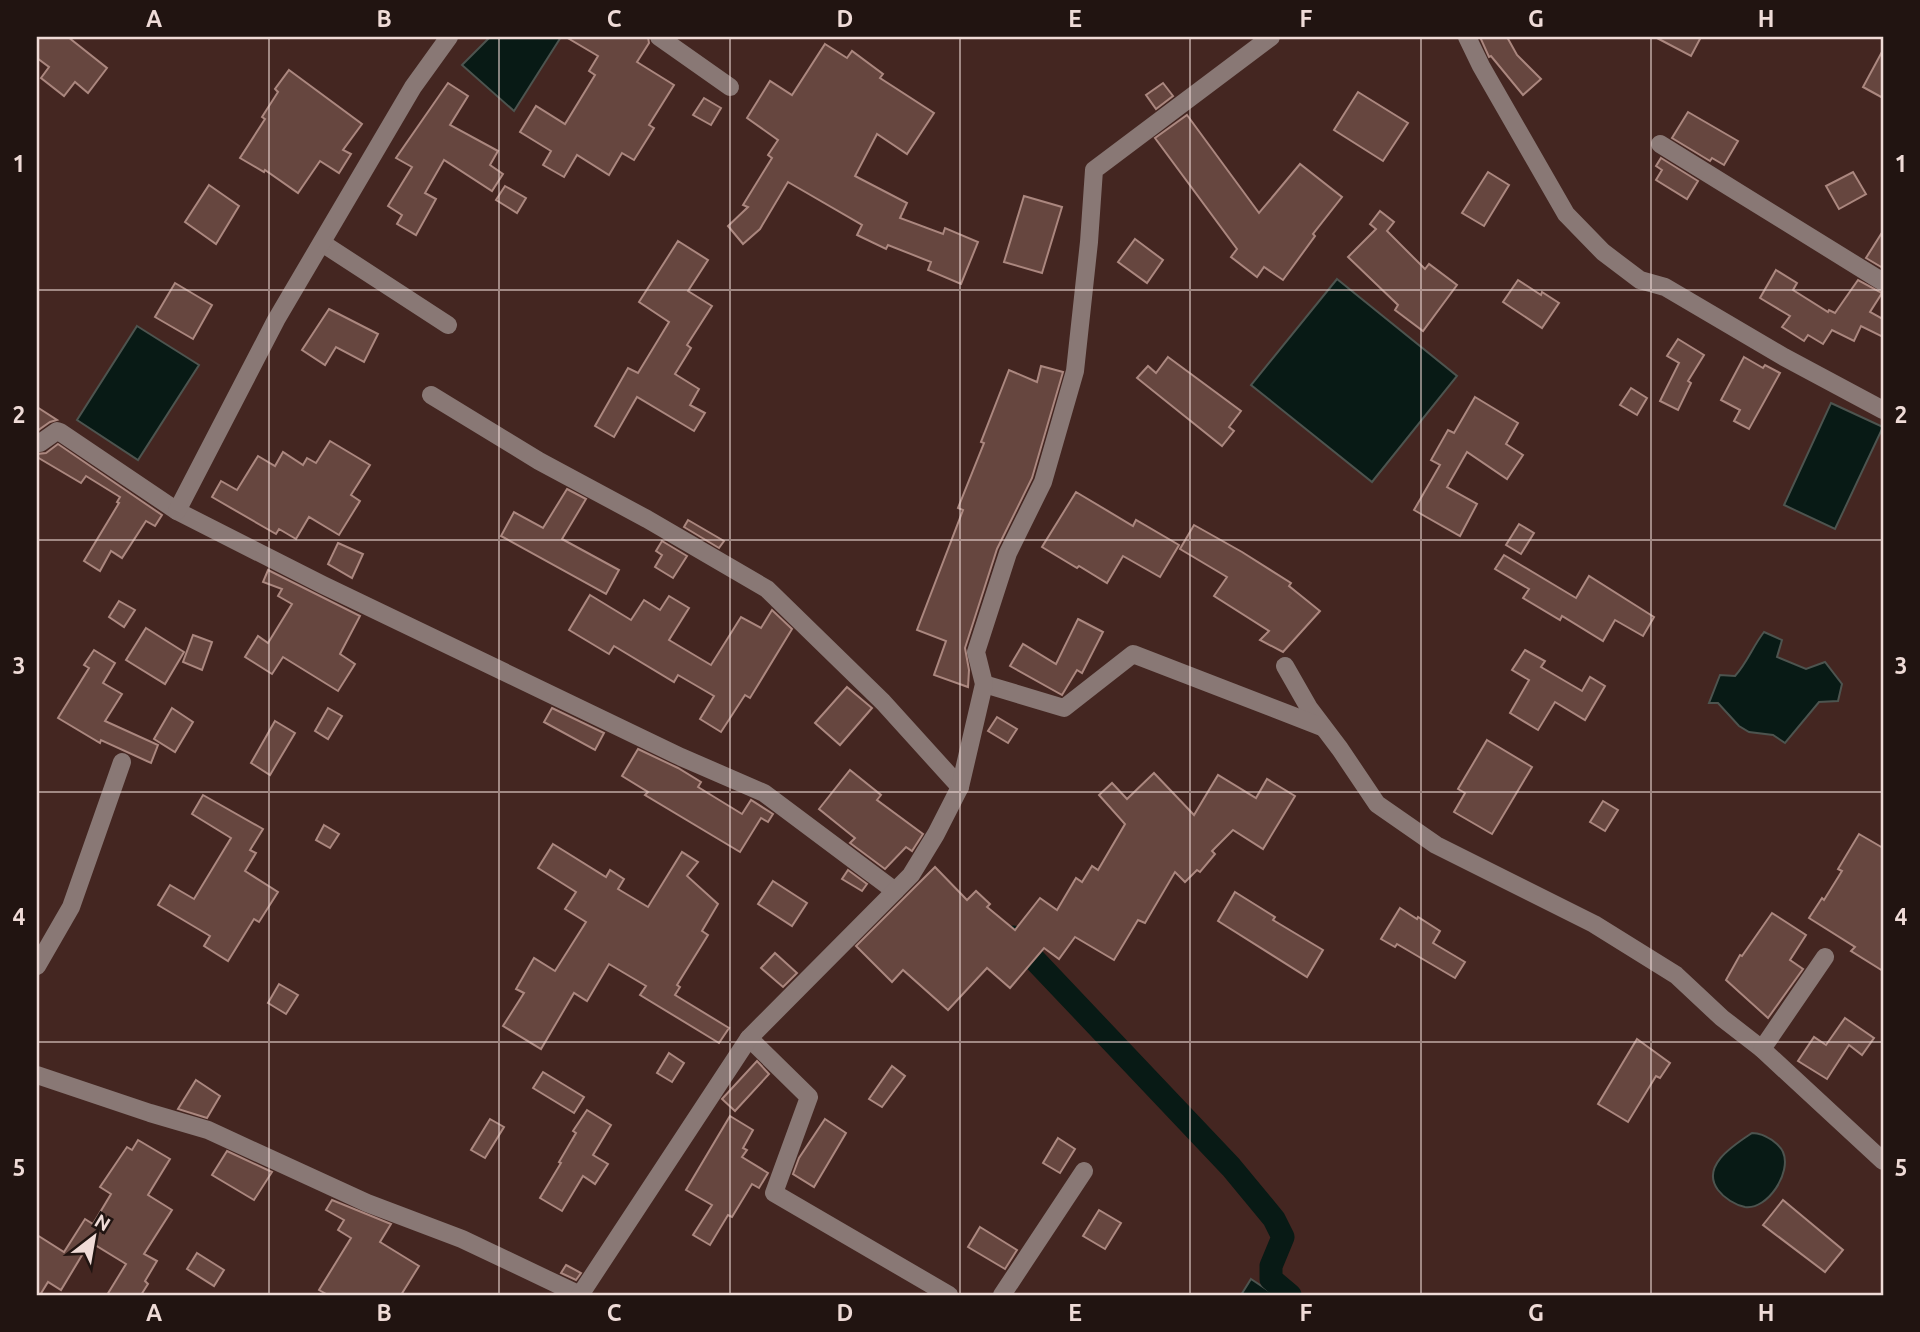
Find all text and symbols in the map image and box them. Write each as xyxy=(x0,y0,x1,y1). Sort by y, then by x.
text: A xyxy=(146,6,162,31)
text: B xyxy=(376,6,392,31)
text: C xyxy=(607,6,622,31)
text: D xyxy=(837,6,853,31)
text: E xyxy=(1068,6,1082,31)
text: F xyxy=(1300,6,1313,31)
text: G xyxy=(1528,6,1544,31)
text: H xyxy=(1758,6,1774,31)
text: 1 xyxy=(13,151,25,176)
text: 1 xyxy=(1895,151,1907,176)
text: 2 xyxy=(13,402,25,427)
text: 2 xyxy=(1895,402,1907,427)
text: 3 xyxy=(13,653,25,678)
text: 3 xyxy=(1895,653,1907,678)
text: 4 xyxy=(13,904,26,929)
text: 4 xyxy=(1895,904,1908,929)
text: 5 xyxy=(13,1155,25,1180)
text: 5 xyxy=(1895,1155,1907,1180)
north arrow xyxy=(60,1202,130,1272)
text: N xyxy=(91,1209,115,1236)
text: A xyxy=(146,1300,162,1325)
text: B xyxy=(376,1300,392,1325)
text: C xyxy=(607,1300,622,1325)
text: D xyxy=(837,1300,853,1325)
text: E xyxy=(1068,1300,1082,1325)
text: F xyxy=(1300,1300,1313,1325)
text: G xyxy=(1528,1300,1544,1325)
text: H xyxy=(1758,1300,1774,1325)

